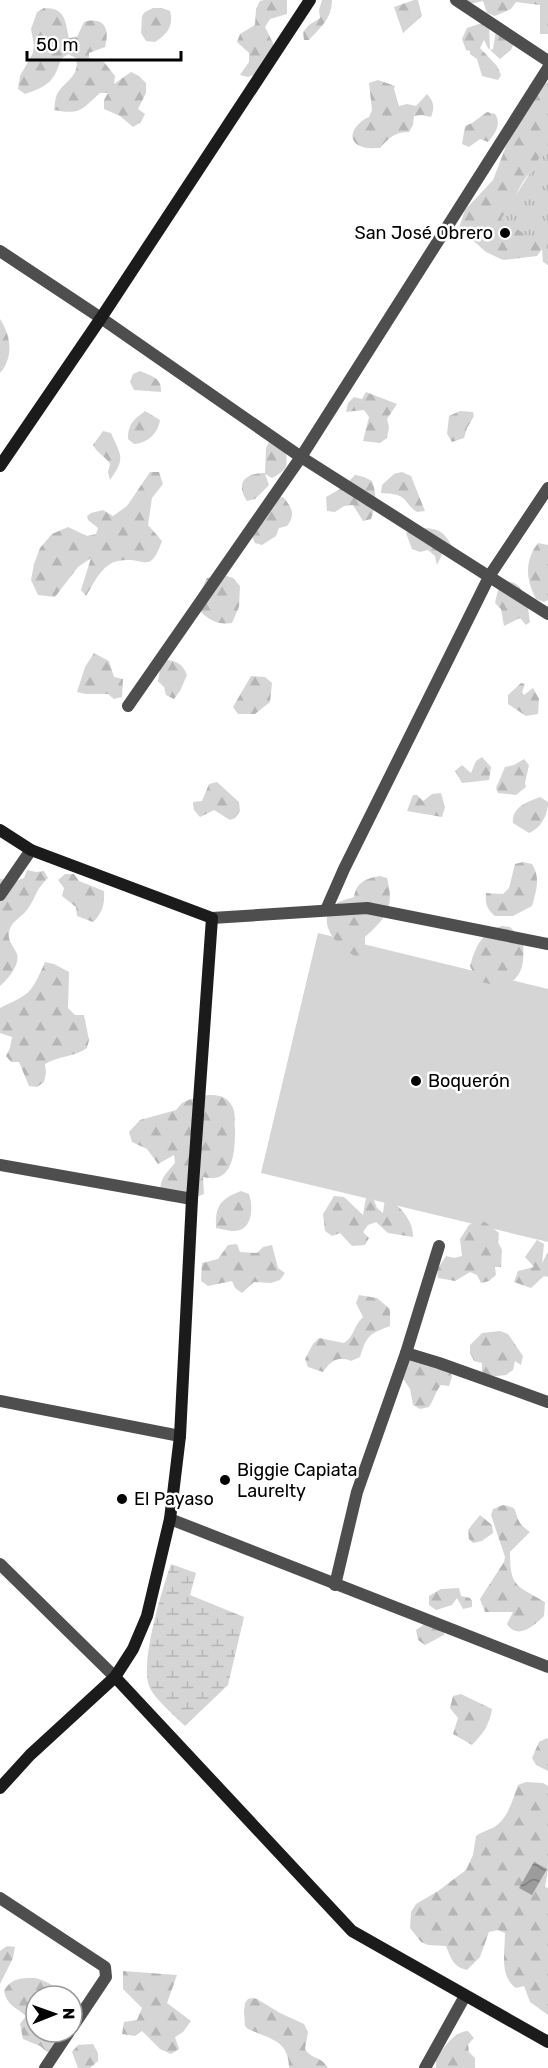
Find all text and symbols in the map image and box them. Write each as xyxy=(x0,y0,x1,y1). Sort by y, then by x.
scale bar xyxy=(27,24,182,62)
text: 50 m xyxy=(36,34,79,56)
place label: San José Obrero xyxy=(354,222,493,244)
marker: San José Obrero xyxy=(498,226,512,240)
place label: Boquerón xyxy=(428,1070,510,1092)
marker: Boquerón xyxy=(409,1074,423,1088)
place label: Biggie Capiata Laurelty xyxy=(237,1459,358,1502)
marker: Biggie Capiata Laurelty xyxy=(218,1473,232,1487)
place label: El Payaso xyxy=(134,1488,214,1510)
marker: El Payaso xyxy=(115,1492,129,1506)
north arrow xyxy=(24,1984,84,2044)
text: N xyxy=(59,2008,78,2020)

